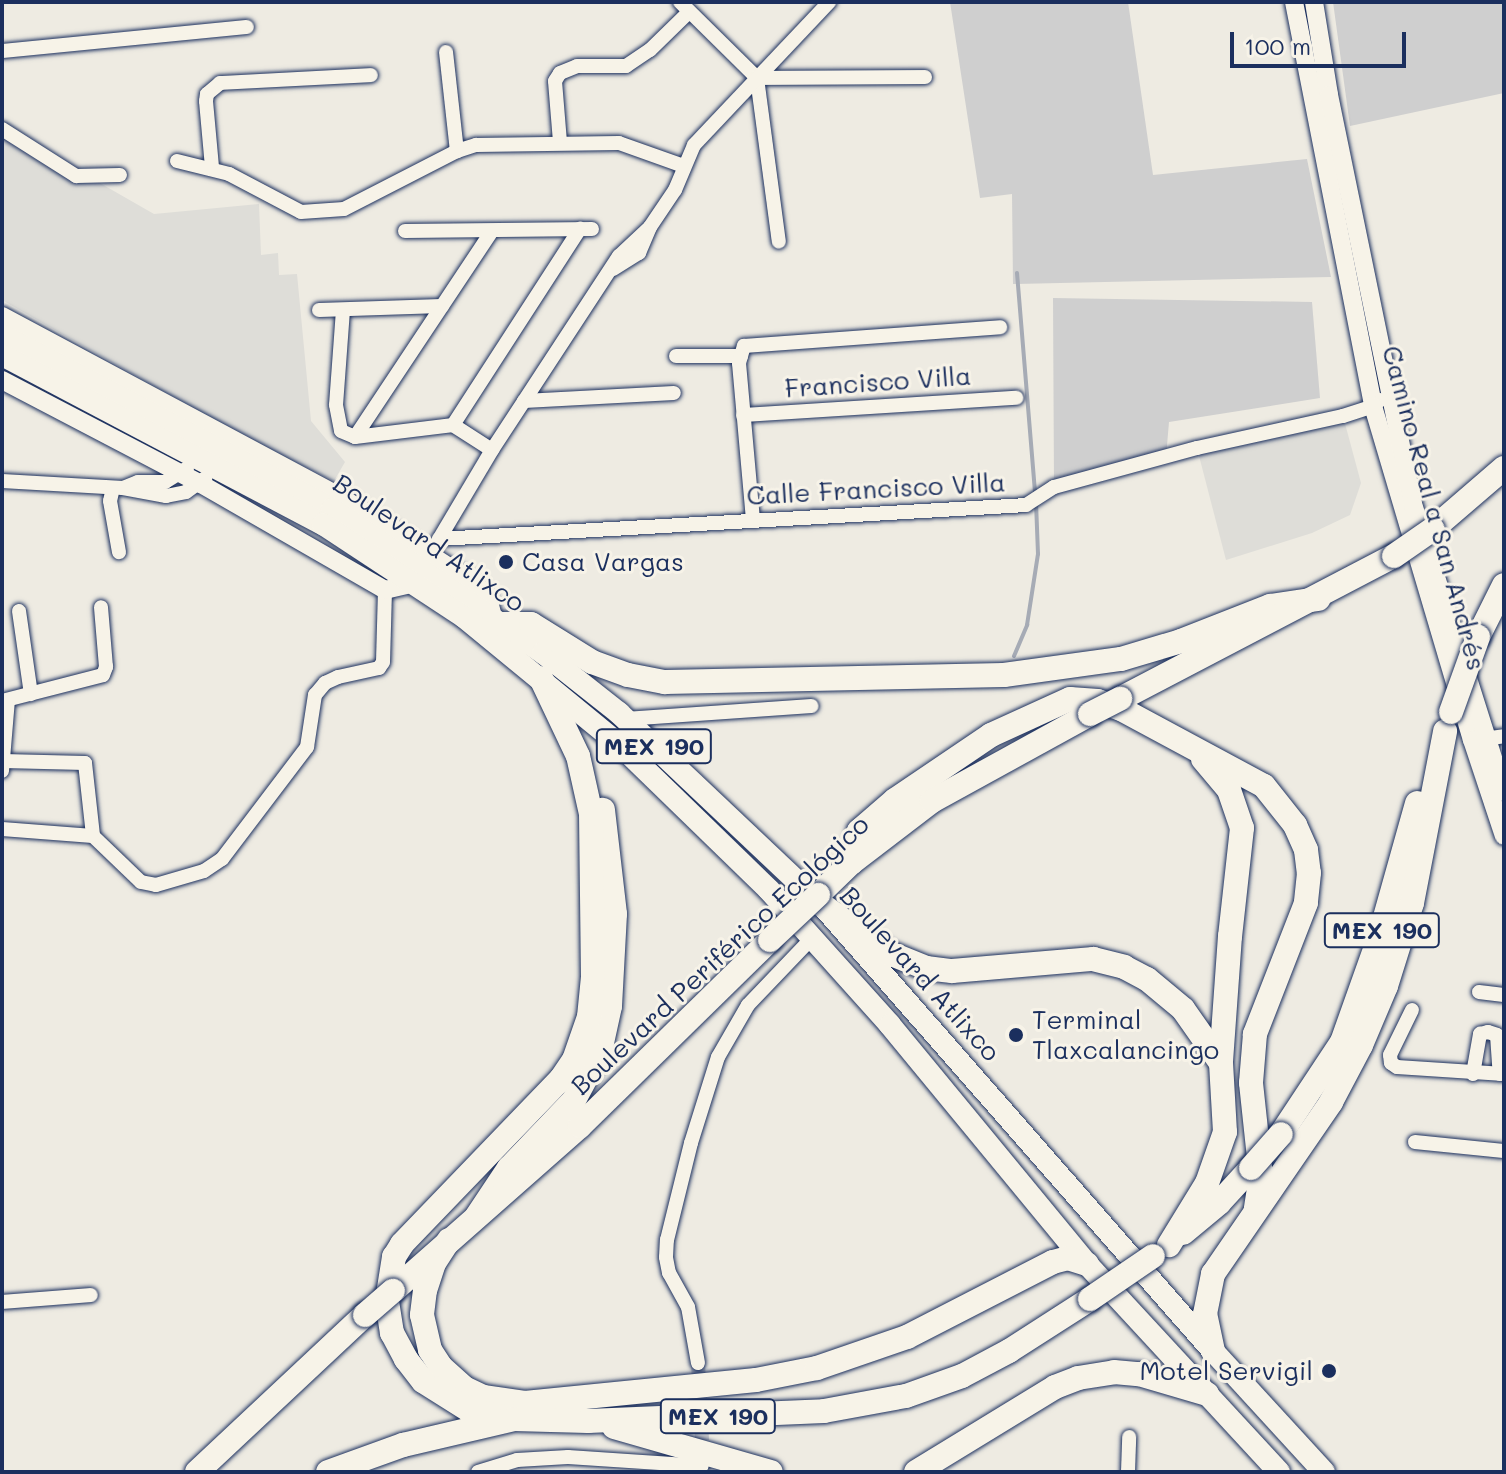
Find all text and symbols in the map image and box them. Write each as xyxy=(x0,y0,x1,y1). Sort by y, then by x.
scale bar xyxy=(1234,16,1410,66)
text: 100 m xyxy=(1244,30,1311,61)
street label: Camino Real a San Andrés xyxy=(1376,342,1492,674)
street label: Francisco Villa xyxy=(784,360,972,404)
street label: Boulevard Atlixco xyxy=(327,467,531,619)
street label: Calle Francisco Villa xyxy=(746,467,1006,511)
place label: Casa Vargas xyxy=(522,546,684,578)
marker: Casa Vargas xyxy=(497,553,515,571)
road number: MEX 190 xyxy=(594,726,714,766)
street label: Boulevard Periférico Ecológico xyxy=(565,809,875,1101)
street label: Boulevard Atlixco xyxy=(833,880,1007,1068)
road number: MEX 190 xyxy=(1322,910,1442,950)
place label: Terminal Tlaxcalancingo xyxy=(1032,1004,1219,1066)
marker: Terminal Tlaxcalancingo xyxy=(1007,1026,1025,1044)
place label: Motel Servigil xyxy=(1139,1355,1313,1387)
marker: Motel Servigil xyxy=(1320,1362,1338,1380)
road number: MEX 190 xyxy=(658,1396,778,1436)

